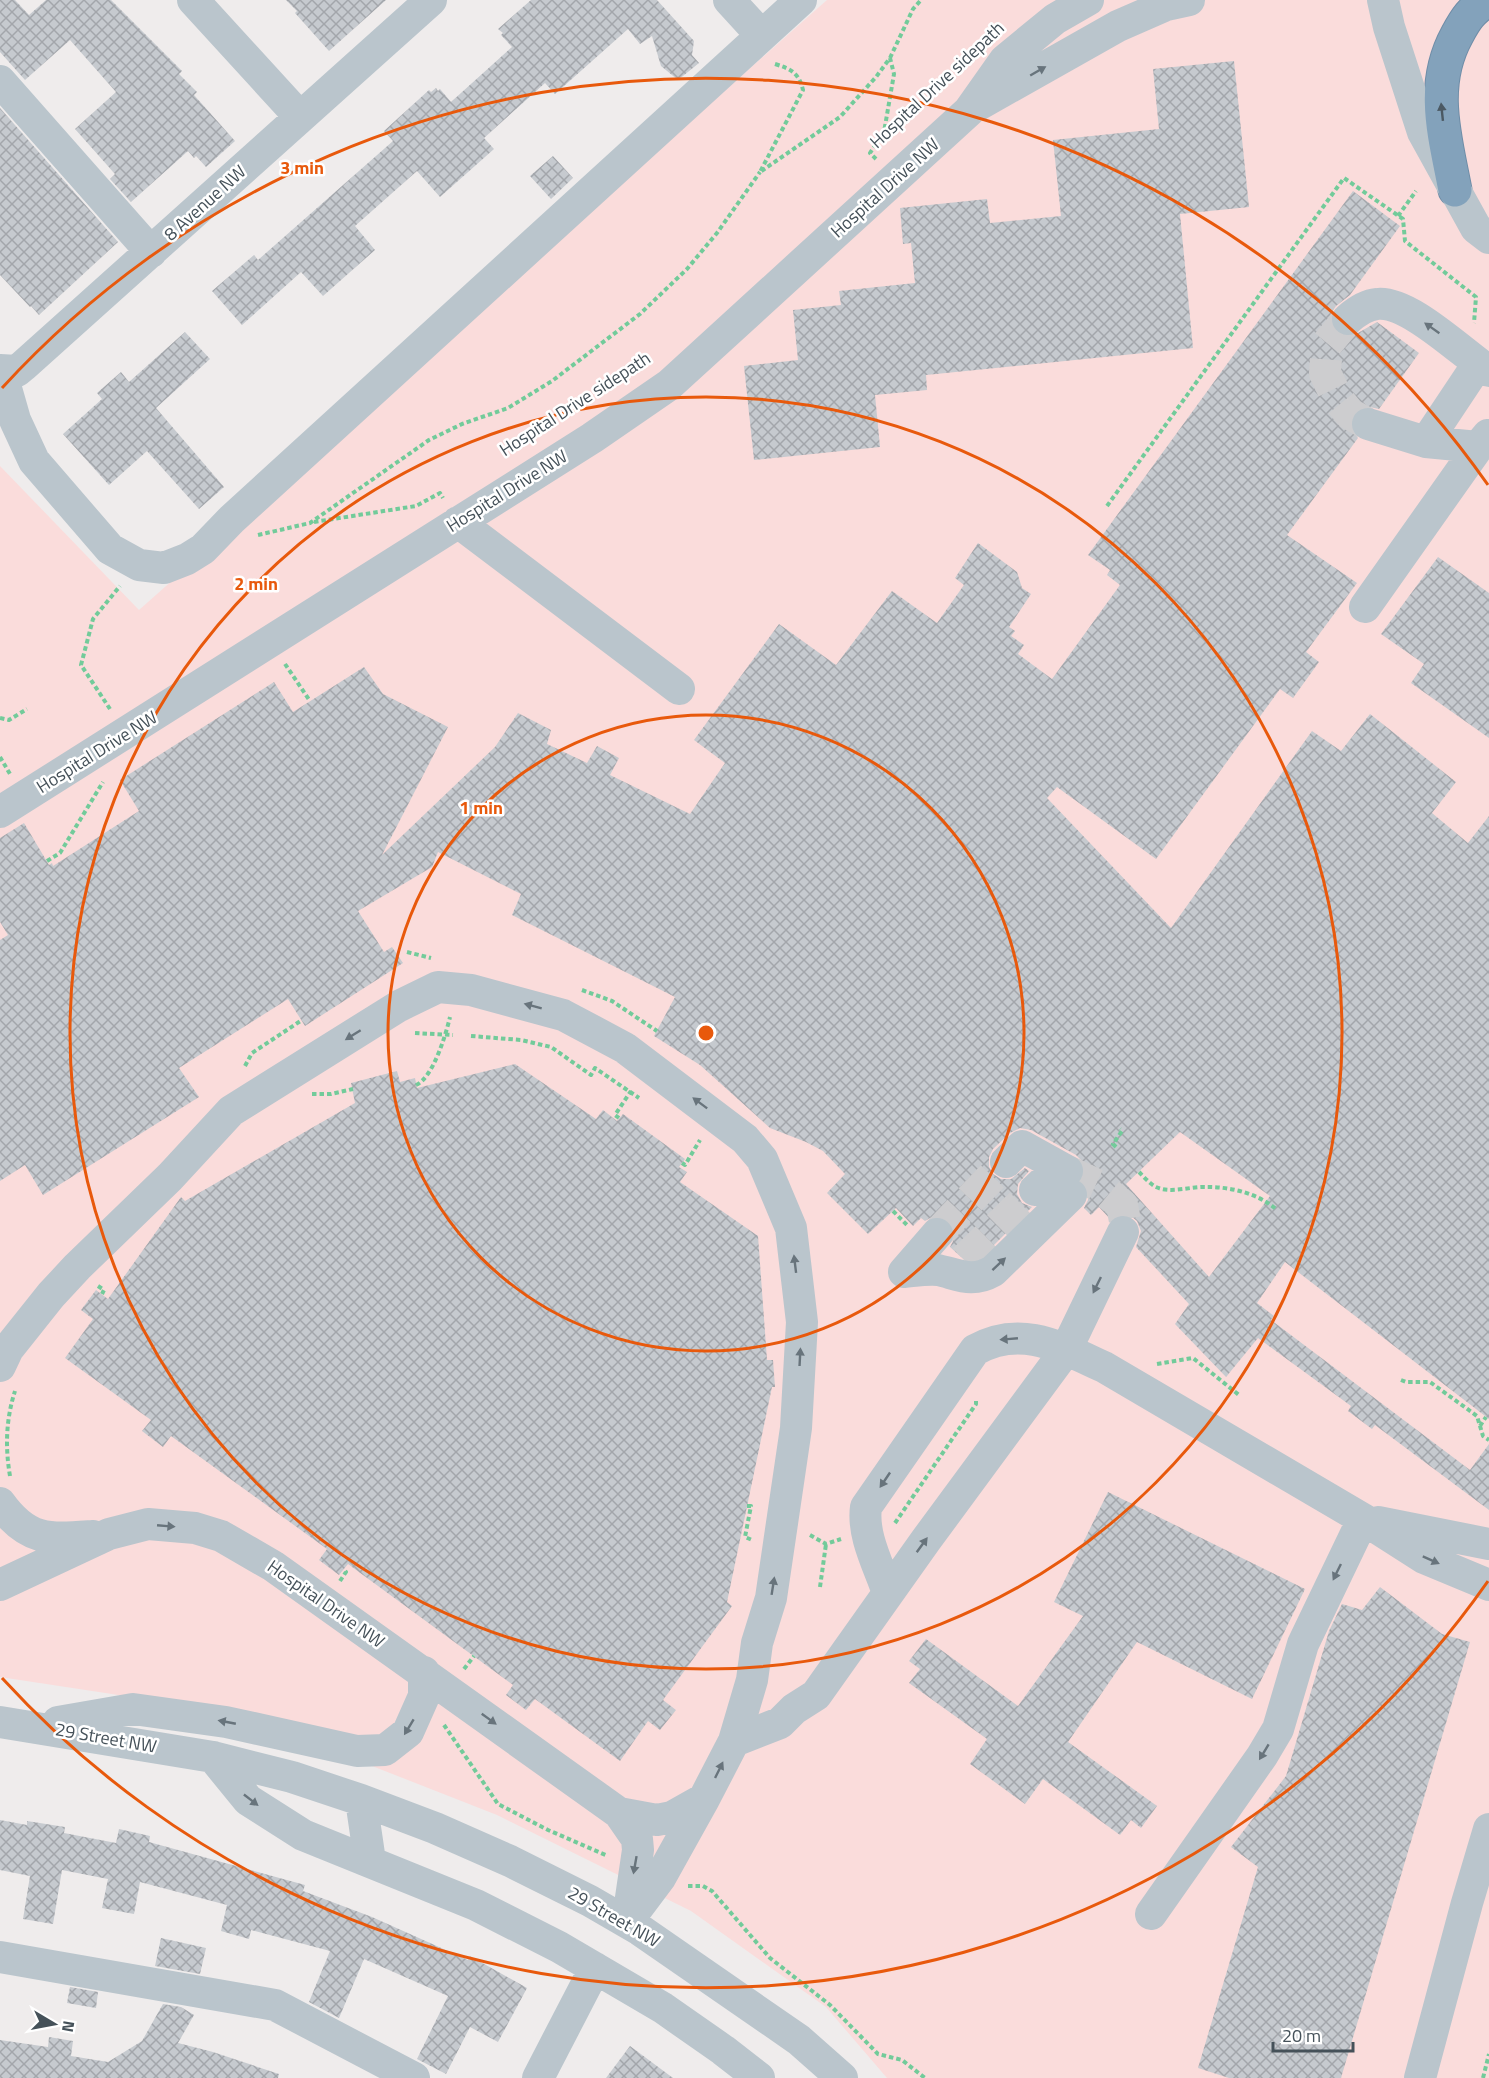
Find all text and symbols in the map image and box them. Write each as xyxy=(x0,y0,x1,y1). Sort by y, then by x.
street label: Hospital Drive sidepath xyxy=(863,15,1010,154)
one-way arrow xyxy=(1030,66,1047,76)
one-way arrow xyxy=(1437,103,1447,122)
street label: Hospital Drive NW xyxy=(824,131,945,244)
text: 3 min xyxy=(280,154,324,181)
street label: 8 Avenue NW xyxy=(158,158,252,247)
one-way arrow xyxy=(1424,323,1440,334)
street label: Hospital Drive sidepath xyxy=(494,344,656,463)
street label: Hospital Drive NW xyxy=(441,442,573,539)
text: 2 min xyxy=(234,570,278,597)
street label: Hospital Drive NW xyxy=(31,703,163,800)
text: 1 min xyxy=(459,794,503,821)
one-way arrow xyxy=(524,1001,542,1010)
centre of rings xyxy=(696,1023,716,1043)
one-way arrow xyxy=(344,1029,361,1040)
one-way arrow xyxy=(692,1097,708,1110)
one-way arrow xyxy=(790,1255,800,1274)
one-way arrow xyxy=(992,1257,1007,1271)
one-way arrow xyxy=(1093,1277,1102,1294)
one-way arrow xyxy=(1000,1334,1019,1344)
one-way arrow xyxy=(795,1348,805,1367)
one-way arrow xyxy=(880,1472,891,1488)
one-way arrow xyxy=(157,1521,176,1531)
one-way arrow xyxy=(916,1537,928,1553)
street label: Hospital Drive NW xyxy=(262,1553,391,1654)
one-way arrow xyxy=(1422,1556,1439,1565)
one-way arrow xyxy=(1332,1563,1341,1580)
one-way arrow xyxy=(768,1577,777,1596)
one-way arrow xyxy=(481,1712,496,1724)
street label: 29 Street NW xyxy=(53,1715,159,1760)
one-way arrow xyxy=(217,1718,236,1727)
one-way arrow xyxy=(404,1719,415,1735)
one-way arrow xyxy=(1259,1744,1270,1760)
one-way arrow xyxy=(714,1761,724,1778)
one-way arrow xyxy=(243,1794,259,1807)
one-way arrow xyxy=(630,1856,639,1875)
street label: 29 Street NW xyxy=(563,1879,665,1954)
north arrow xyxy=(24,1994,84,2054)
scale bar xyxy=(1273,2015,1352,2053)
text: N xyxy=(56,2019,82,2034)
text: 20 m xyxy=(1282,2022,1321,2049)

